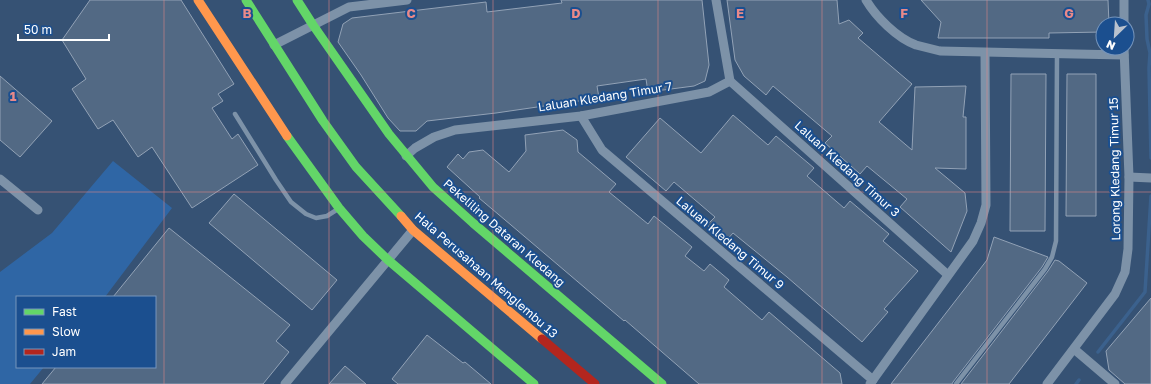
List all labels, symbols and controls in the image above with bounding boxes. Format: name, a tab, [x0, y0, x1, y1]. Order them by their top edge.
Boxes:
text: B	[242, 5, 252, 21]
text: C	[406, 5, 416, 21]
text: D	[571, 5, 581, 21]
text: E	[736, 5, 744, 21]
text: F	[900, 5, 908, 21]
text: G	[1064, 5, 1074, 21]
scale bar	[18, 16, 109, 42]
north arrow	[1095, 16, 1135, 56]
text: 50 m	[24, 22, 52, 37]
text: N	[1104, 38, 1117, 53]
street label: Laluan Kledang Timur 7	[537, 79, 673, 115]
text: 1	[10, 88, 17, 104]
street label: Lorong Kledang Timur 15	[1106, 97, 1123, 241]
street label: Laluan Kledang Timur 3	[792, 118, 903, 220]
street label: Pekeliling Dataran Kledang	[440, 176, 568, 290]
street label: Laluan Kledang Timur 9	[673, 193, 787, 292]
street label: Hala Perusahaan Menglembu 13	[412, 208, 561, 341]
legend	[16, 296, 156, 368]
text: Fast	[52, 304, 77, 319]
text: Slow	[52, 324, 80, 339]
text: Jam	[52, 344, 76, 359]

